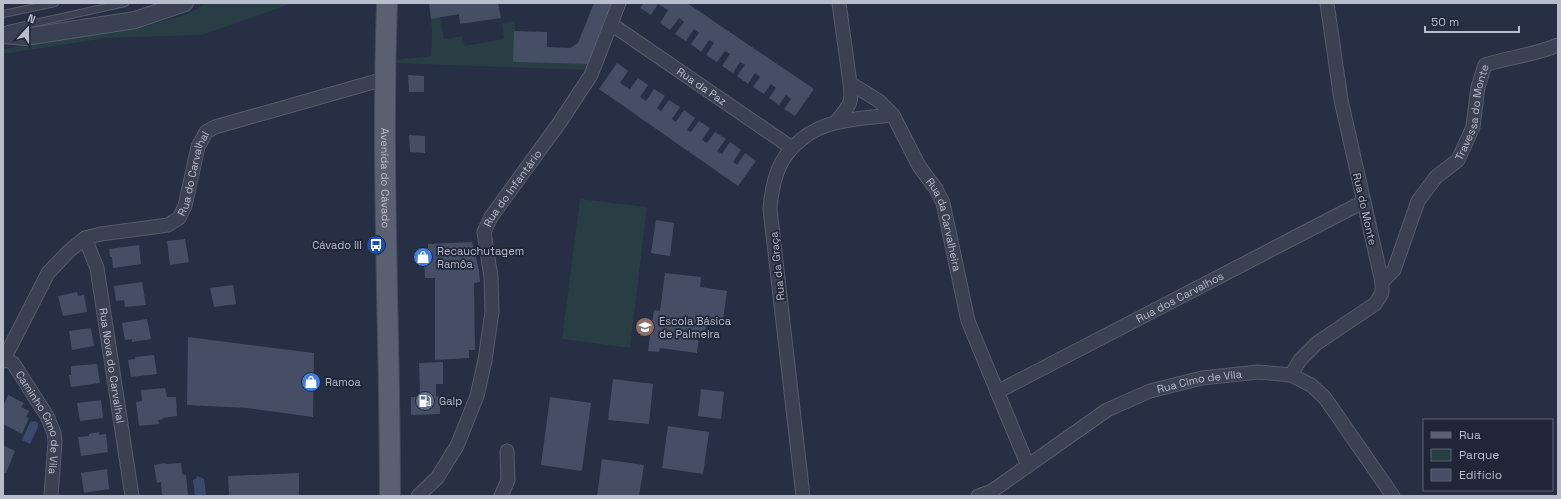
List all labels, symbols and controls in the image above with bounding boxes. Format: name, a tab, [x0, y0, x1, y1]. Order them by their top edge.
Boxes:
north arrow	[8, 8, 48, 48]
scale bar	[1425, 8, 1519, 34]
text: N	[26, 11, 38, 27]
text: 50 m	[1431, 14, 1459, 30]
street label: Travessa do Monte	[1452, 63, 1492, 163]
street label: Rua da Paz	[674, 64, 730, 108]
street label: Avenida do Cávado	[378, 128, 393, 228]
street label: Rua do Carvalhal	[174, 129, 212, 218]
street label: Rua do Infantário	[480, 147, 545, 229]
street label: Rua do Monte	[1350, 171, 1380, 247]
street label: Rua da Carvalheira	[923, 175, 964, 273]
street label: Rua da Graça	[766, 230, 788, 301]
bus stop icon: Cávado III	[365, 234, 387, 256]
place label: Cávado III	[312, 238, 362, 252]
place label: Recauchutagem Ramôa	[437, 244, 524, 271]
shop icon: Recauchutagem Ramôa	[412, 246, 434, 268]
street label: Rua dos Carvalhos	[1134, 268, 1226, 326]
street label: Rua Nova do Carvalhal	[96, 307, 128, 424]
place label: Escola Básica de Palmeira	[659, 314, 732, 341]
school or university icon: Escola Básica de Palmeira	[634, 316, 656, 338]
street label: Rua Cimo de Vila	[1155, 367, 1243, 396]
street label: Caminho Cimo de Vila	[13, 368, 62, 476]
shop icon: Ramoa	[300, 371, 322, 393]
place label: Ramoa	[325, 375, 362, 389]
fuel station icon: Galp	[414, 390, 436, 412]
place label: Galp	[439, 394, 462, 408]
legend	[1423, 419, 1553, 491]
text: Rua	[1459, 427, 1481, 443]
text: Parque	[1459, 447, 1499, 463]
text: Edifício	[1459, 467, 1502, 483]

